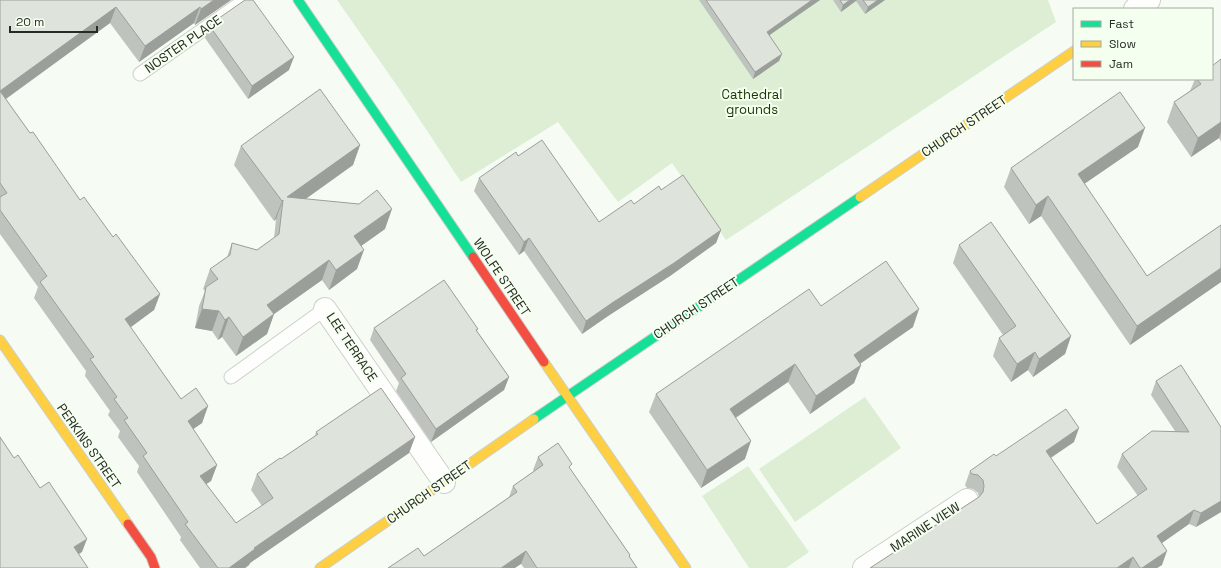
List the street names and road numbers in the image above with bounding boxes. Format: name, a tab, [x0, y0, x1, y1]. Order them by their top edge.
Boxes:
street label: NOSTER PLACE	[141, 11, 225, 77]
street label: CHURCH STREET	[918, 91, 1010, 161]
street label: WOLFE STREET	[470, 235, 535, 320]
street label: CHURCH STREET	[650, 273, 742, 343]
street label: LEE TERRACE	[323, 309, 381, 385]
street label: PERKINS STREET	[53, 400, 125, 492]
street label: CHURCH STREET	[383, 456, 475, 528]
street label: MARINE VIEW	[887, 498, 963, 556]

